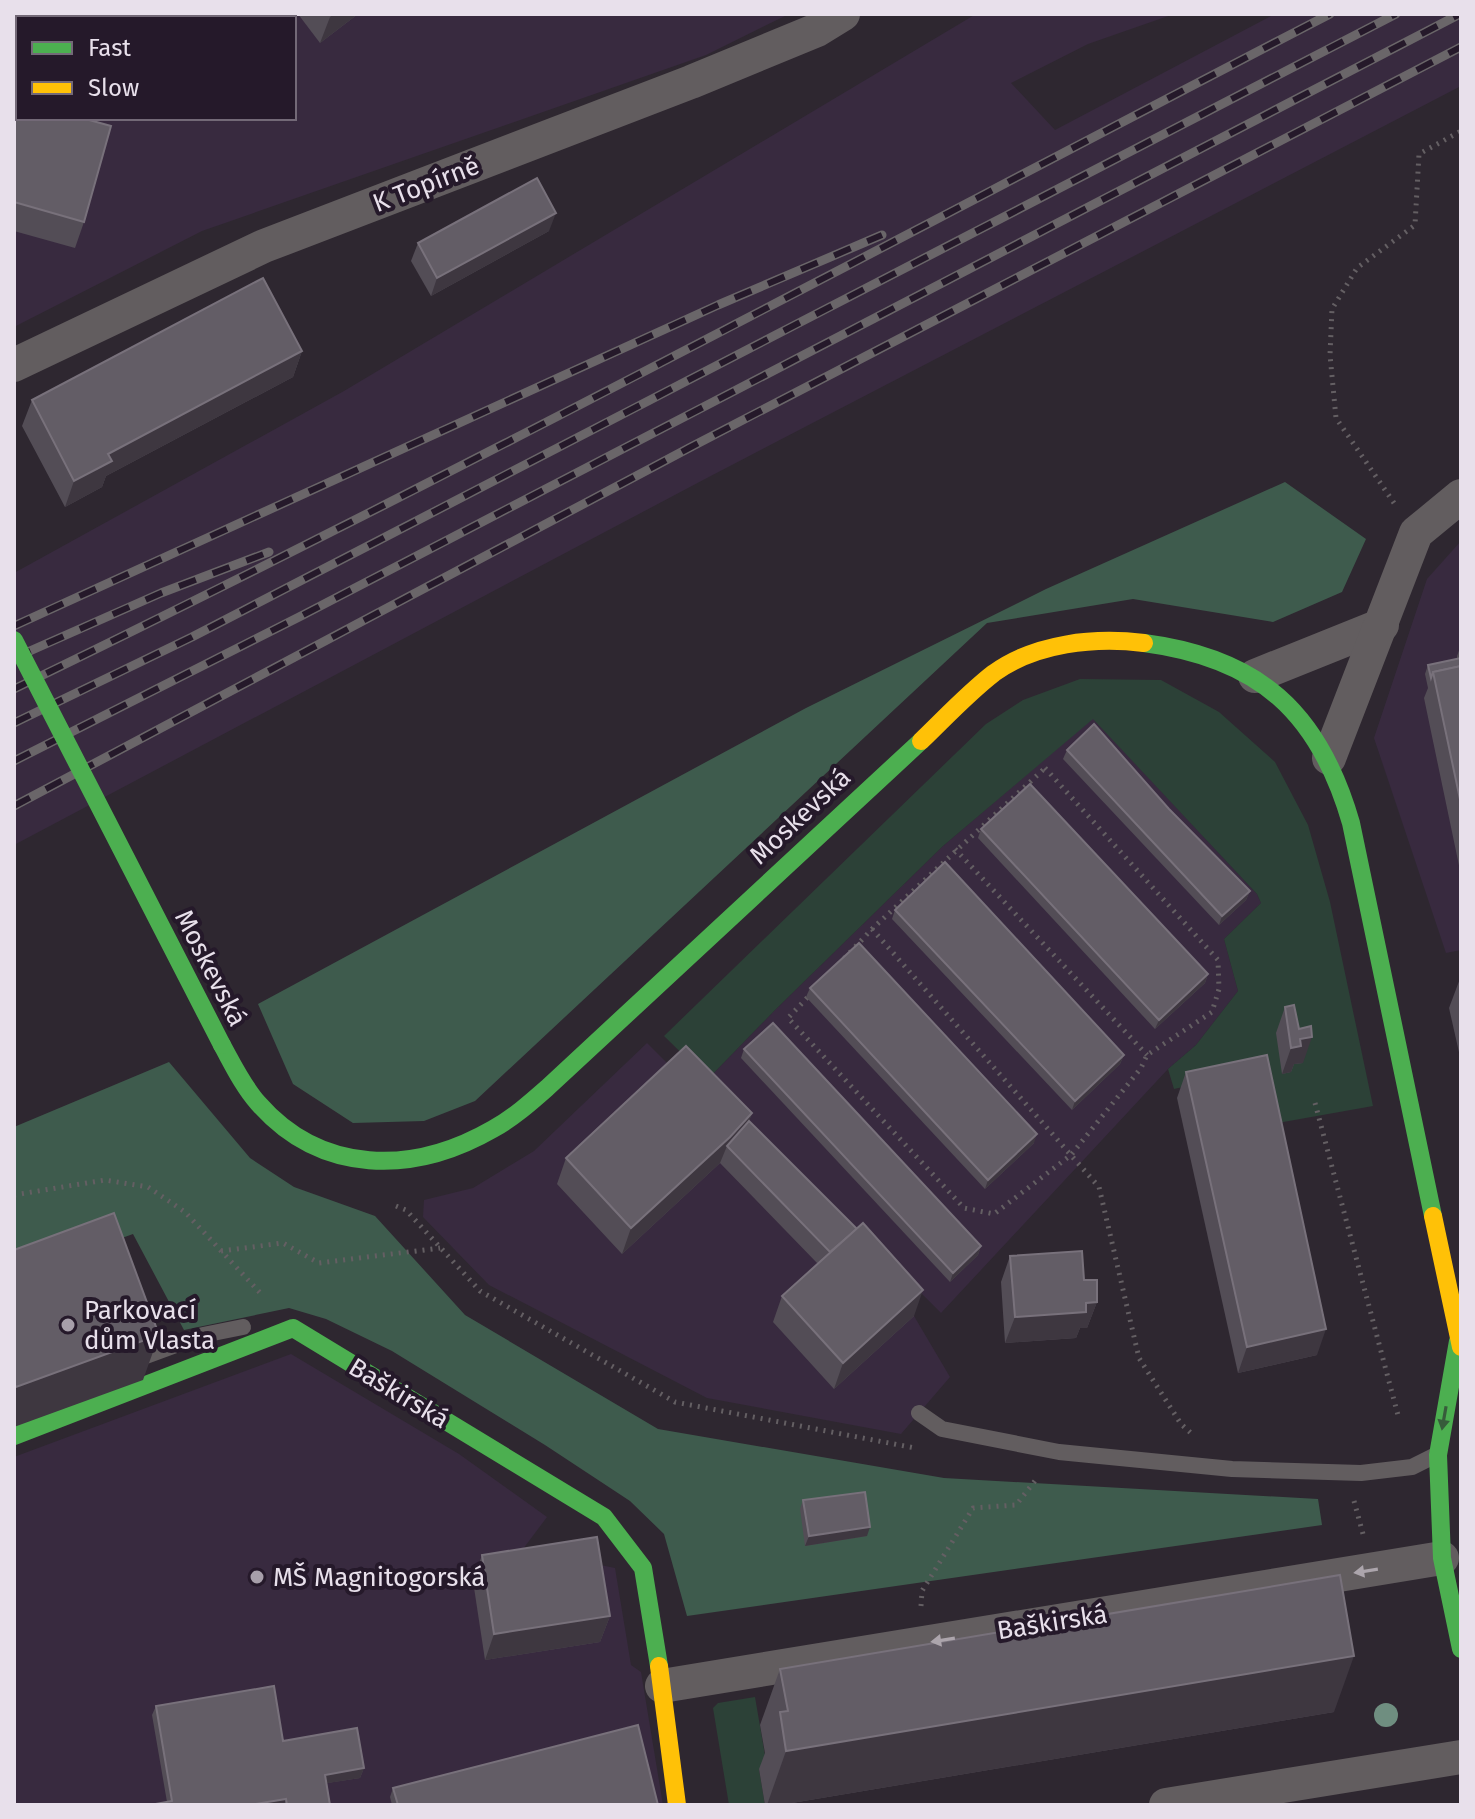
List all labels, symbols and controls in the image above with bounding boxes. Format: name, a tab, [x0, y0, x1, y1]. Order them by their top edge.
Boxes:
legend	[16, 16, 296, 120]
text: Fast	[88, 34, 131, 62]
text: Slow	[88, 74, 139, 102]
street label: K Topírně	[369, 150, 484, 219]
street label: Moskevská	[744, 762, 857, 871]
street label: Moskevská	[168, 905, 253, 1032]
place label: Parkovací dům Vlasta	[84, 1295, 215, 1356]
marker: Parkovací dům Vlasta	[59, 1316, 77, 1334]
street label: Baškirská	[343, 1351, 454, 1435]
one-way arrow	[1438, 1406, 1450, 1431]
place label: MŠ Magnitogorská	[273, 1561, 485, 1593]
one-way arrow	[1353, 1565, 1378, 1577]
marker: MŠ Magnitogorská	[248, 1568, 266, 1586]
street label: Baškirská	[995, 1598, 1109, 1647]
one-way arrow	[930, 1634, 955, 1646]

